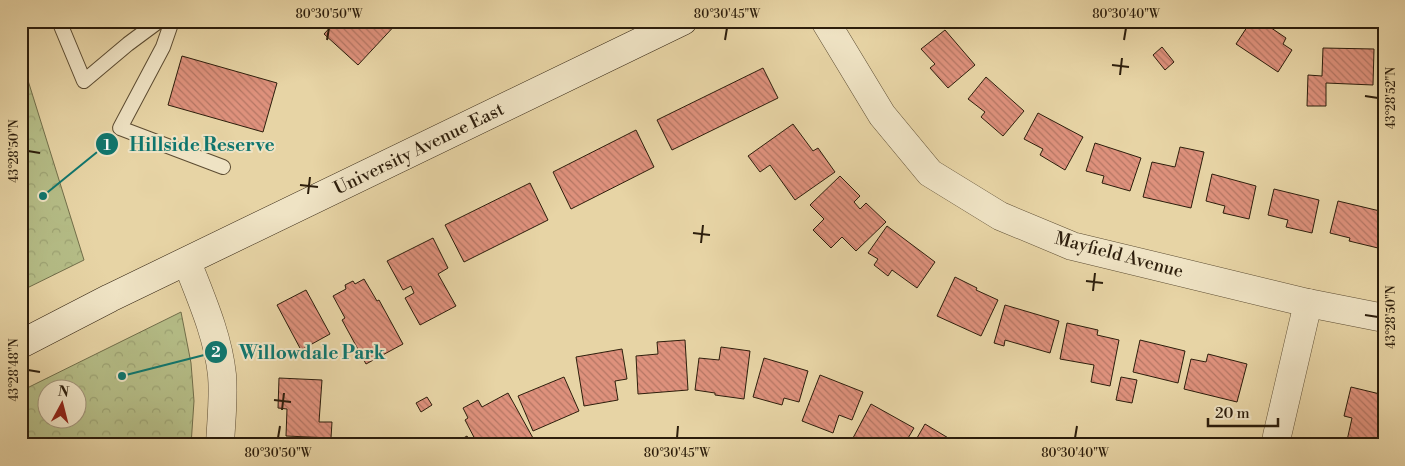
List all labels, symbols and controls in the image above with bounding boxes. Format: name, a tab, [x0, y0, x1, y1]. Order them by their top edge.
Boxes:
text: 80°30'50"W	[295, 7, 364, 22]
text: 80°30'45"W	[694, 7, 761, 22]
text: 80°30'40"W	[1092, 7, 1161, 22]
text: 43°28'52"N	[1384, 67, 1399, 129]
street label: University Avenue East	[330, 98, 508, 200]
text: 43°28'50"N	[7, 119, 22, 183]
callout: Hillside Reserve	[95, 127, 285, 161]
text: Hillside Reserve	[129, 133, 275, 157]
text: 1	[103, 136, 111, 155]
street label: Mayfield Avenue	[1052, 227, 1186, 283]
text: 43°28'50"N	[1384, 285, 1399, 349]
callout: Willowdale Park	[204, 335, 395, 369]
text: 43°28'48"N	[7, 338, 22, 402]
text: Willowdale Park	[238, 341, 386, 365]
text: 2	[211, 343, 221, 362]
north arrow	[38, 378, 88, 428]
text: N	[57, 382, 70, 402]
scale bar	[1208, 396, 1278, 428]
text: 20 m	[1215, 404, 1250, 423]
text: 80°30'50"W	[244, 446, 313, 461]
text: 80°30'45"W	[644, 446, 711, 461]
text: 80°30'40"W	[1041, 446, 1110, 461]

